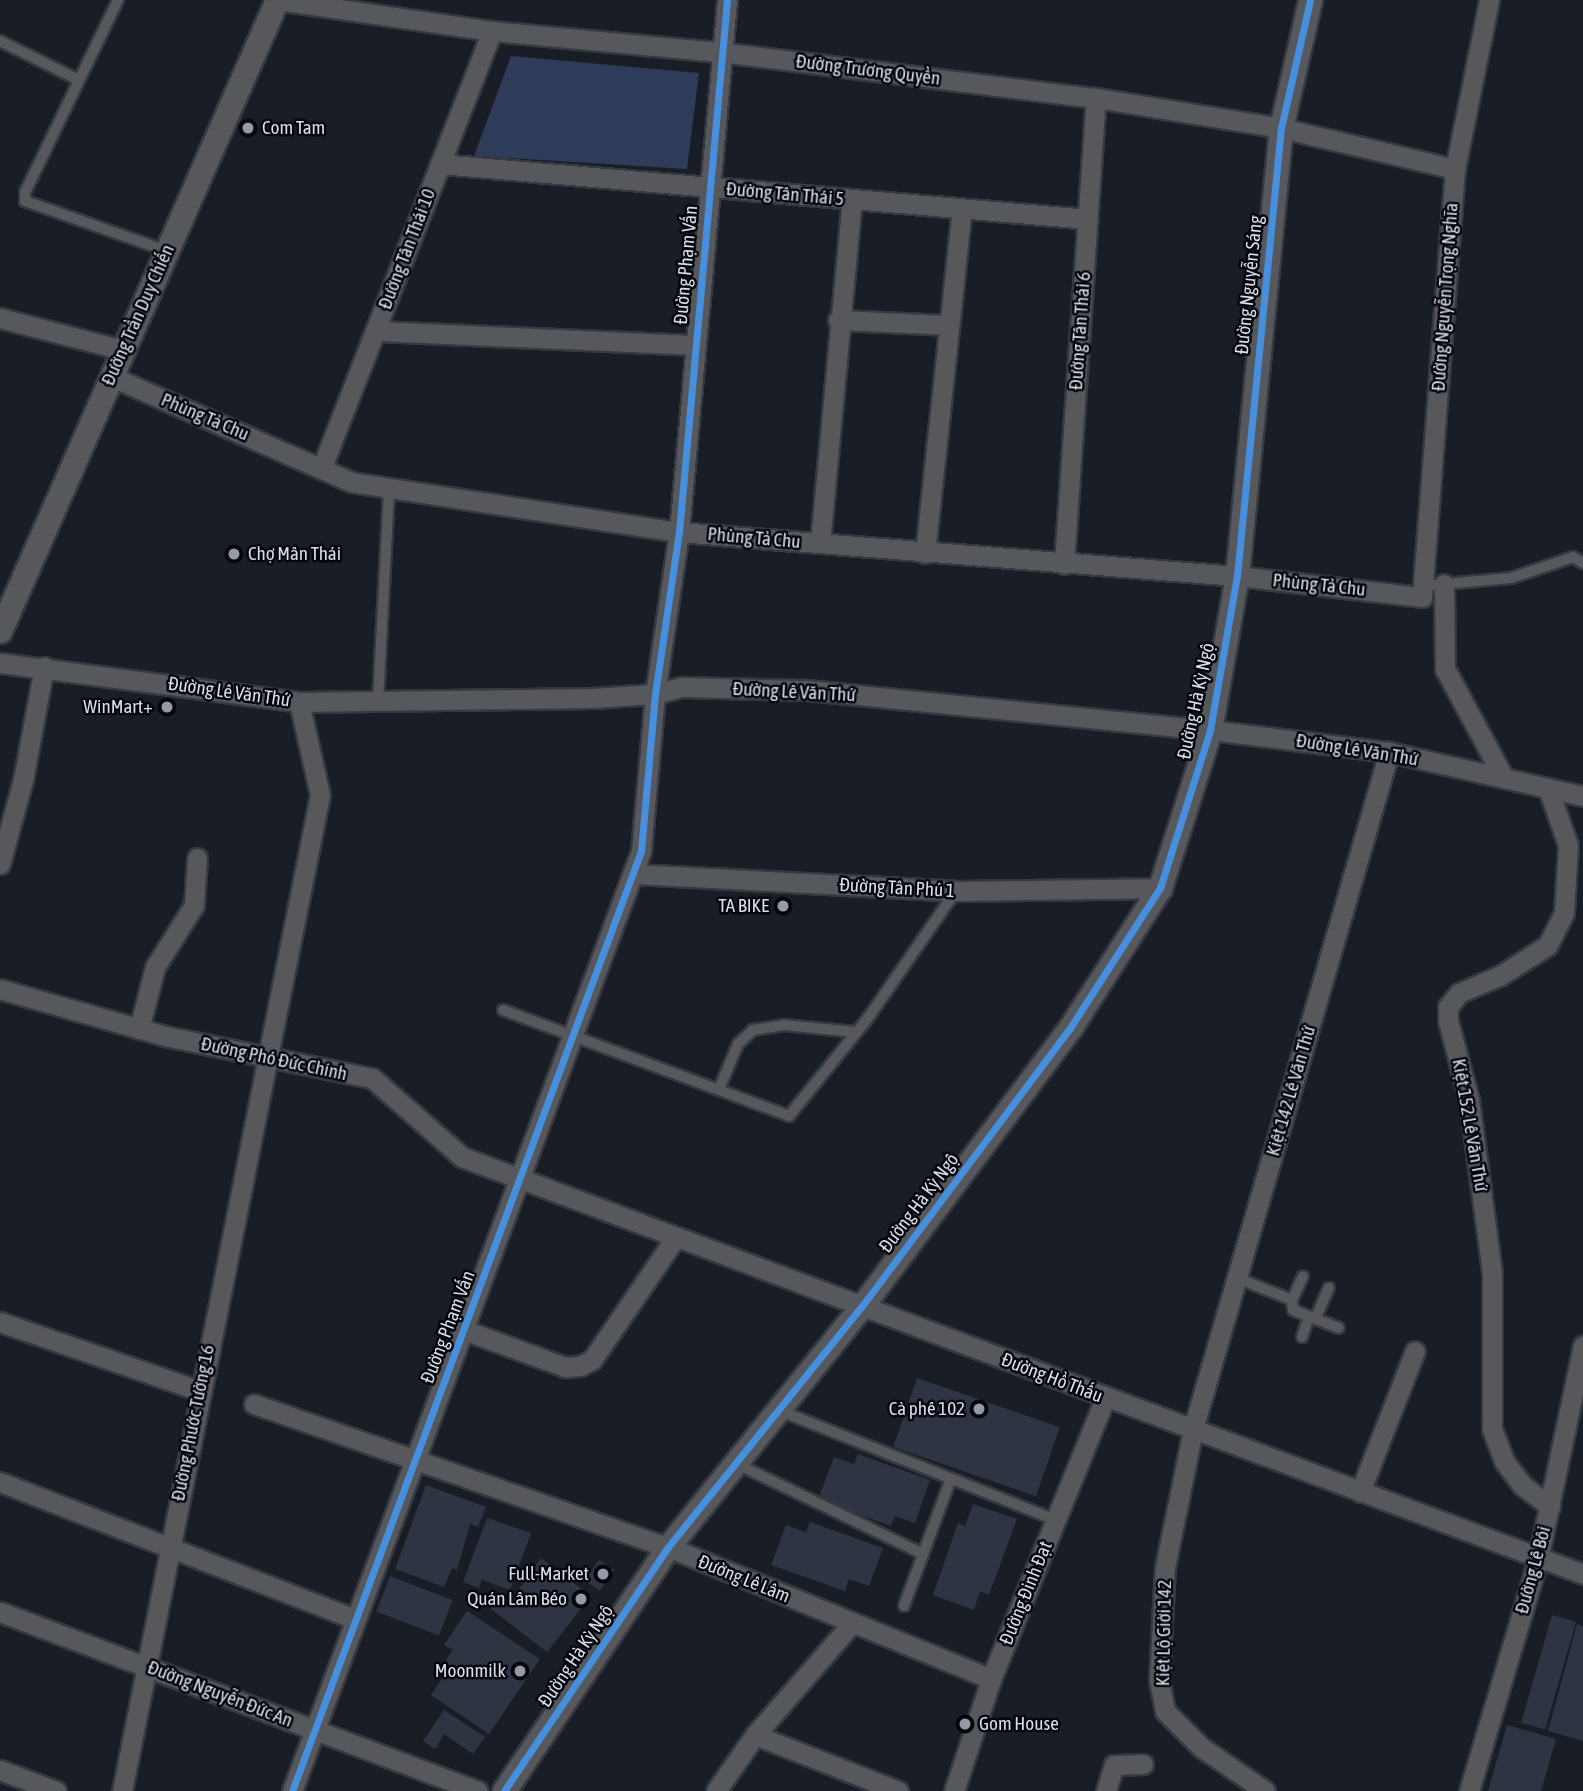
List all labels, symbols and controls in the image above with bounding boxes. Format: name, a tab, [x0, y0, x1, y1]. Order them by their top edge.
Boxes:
street label: Đường Trương Quyền	[794, 50, 942, 90]
place label: Com Tam	[262, 117, 325, 139]
marker: Com Tam	[240, 120, 256, 136]
street label: Đường Tân Thái 5	[725, 177, 845, 211]
street label: Đường Tân Thái 10	[374, 186, 440, 312]
street label: Đường Nguyễn Trọng Nghĩa	[1427, 202, 1463, 392]
street label: Đường Phạm Vấn	[669, 205, 703, 325]
street label: Đường Nguyễn Sáng	[1230, 214, 1268, 356]
street label: Đường Trần Duy Chiến	[97, 241, 179, 389]
street label: Đường Tân Thái 6	[1065, 271, 1095, 391]
street label: Phùng Tả Chu	[158, 388, 252, 446]
street label: Phùng Tả Chu	[707, 523, 801, 553]
place label: Chợ Mân Thái	[248, 543, 341, 565]
marker: Chợ Mân Thái	[226, 546, 242, 562]
street label: Phùng Tả Chu	[1272, 569, 1366, 601]
street label: Đường Hà Kỳ Ngộ	[1173, 641, 1219, 761]
street label: Đường Lê Văn Thứ	[166, 672, 292, 712]
street label: Đường Lê Văn Thứ	[732, 677, 856, 707]
place label: WinMart+	[83, 696, 153, 718]
marker: WinMart+	[159, 699, 175, 715]
street label: Đường Lê Văn Thứ	[1294, 729, 1420, 771]
street label: Đường Tân Phú 1	[839, 874, 955, 902]
place label: TA BIKE	[718, 895, 769, 917]
marker: TA BIKE	[775, 898, 791, 914]
street label: Kiệt 142 Lê Văn Thứ	[1262, 1023, 1320, 1159]
street label: Đường Phó Đức Chính	[199, 1032, 349, 1086]
street label: Kiệt 152 Lê Văn Thứ	[1447, 1057, 1493, 1193]
street label: Đường Hà Kỳ Ngộ	[874, 1149, 964, 1257]
street label: Đường Phạm Vấn	[416, 1267, 480, 1387]
street label: Đường Phước Tường 16	[167, 1343, 219, 1503]
street label: Đường Hồ Thấu	[998, 1348, 1106, 1408]
place label: Cà phê 102	[889, 1398, 965, 1420]
marker: Cà phê 102	[971, 1401, 987, 1417]
street label: Đường Lê Bôi	[1510, 1524, 1556, 1616]
street label: Đường Đinh Đạt	[995, 1538, 1057, 1648]
street label: Đường Lê Lâm	[695, 1550, 793, 1608]
place label: Full-Market	[508, 1563, 589, 1585]
marker: Full-Market	[595, 1566, 611, 1582]
street label: Kiệt Lộ Giời 142	[1152, 1580, 1176, 1686]
place label: Quán Lâm Béo	[467, 1588, 567, 1610]
marker: Quán Lâm Béo	[573, 1591, 589, 1607]
street label: Đường Hà Kỳ Ngộ	[533, 1601, 619, 1711]
street label: Đường Nguyễn Đức An	[144, 1656, 296, 1732]
place label: Moonmilk	[435, 1660, 506, 1682]
marker: Moonmilk	[512, 1663, 528, 1679]
place label: Gom House	[979, 1713, 1059, 1735]
marker: Gom House	[957, 1716, 973, 1732]

